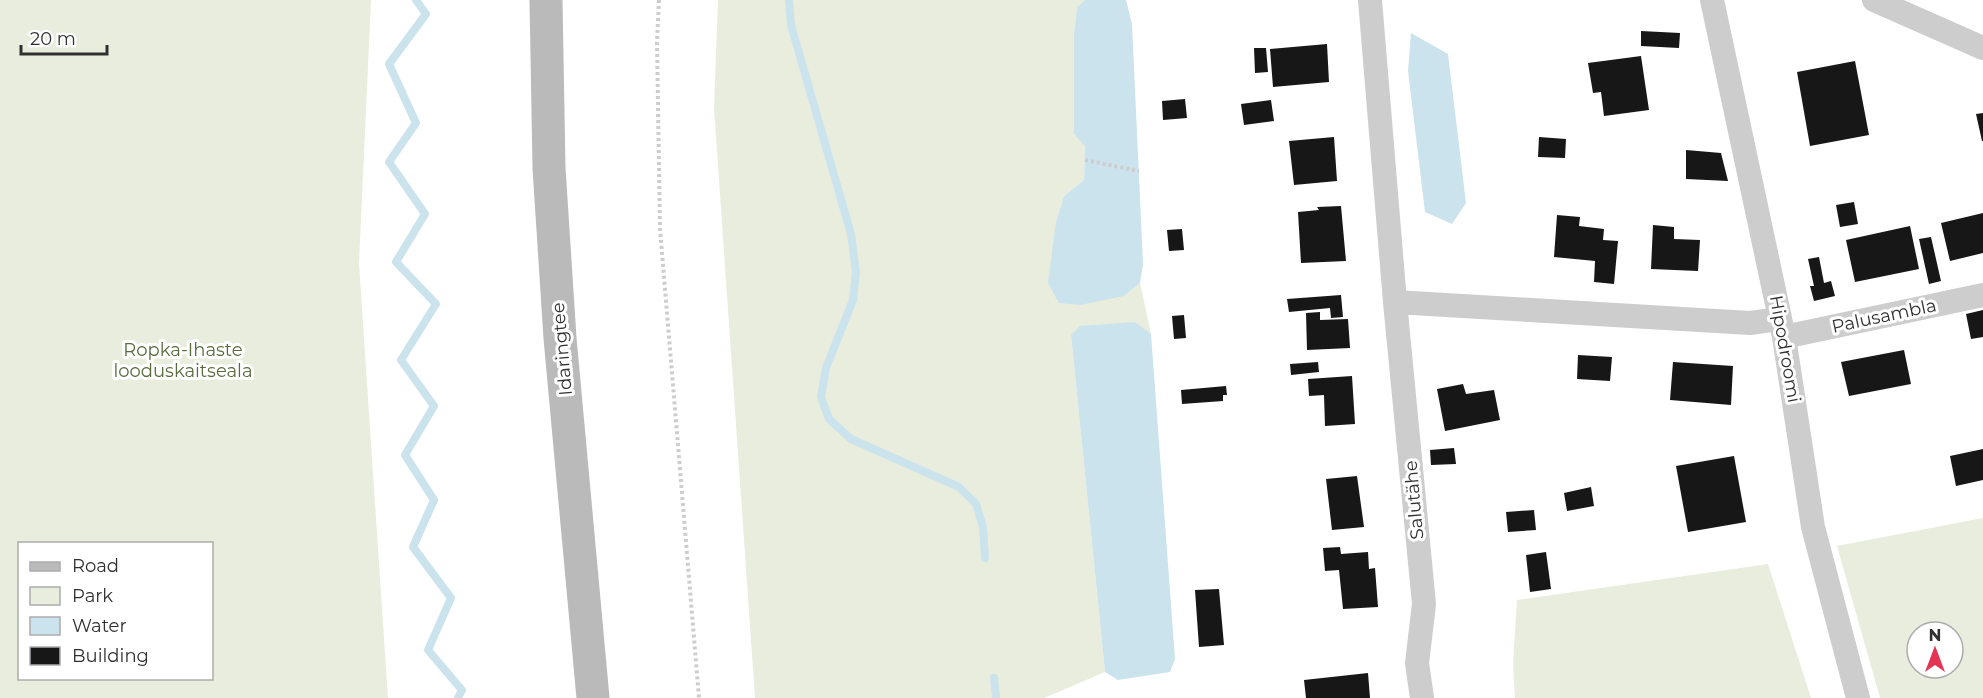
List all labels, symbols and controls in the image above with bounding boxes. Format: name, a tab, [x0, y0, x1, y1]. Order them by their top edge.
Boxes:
scale bar	[21, 18, 106, 56]
text: 20 m	[30, 28, 76, 50]
street label: Hipodroomi	[1765, 294, 1805, 404]
street label: Palusambla	[1830, 294, 1938, 338]
street label: Idaringtee	[547, 301, 577, 396]
park label: Ropka-Ihaste looduskaitseala	[113, 339, 253, 382]
street label: Salutähe	[1400, 459, 1428, 540]
legend	[18, 542, 213, 680]
text: Road	[72, 555, 119, 577]
text: Park	[72, 585, 113, 607]
text: Water	[72, 615, 127, 637]
north arrow	[1905, 620, 1965, 680]
text: N	[1929, 626, 1941, 645]
text: Building	[72, 645, 149, 667]

